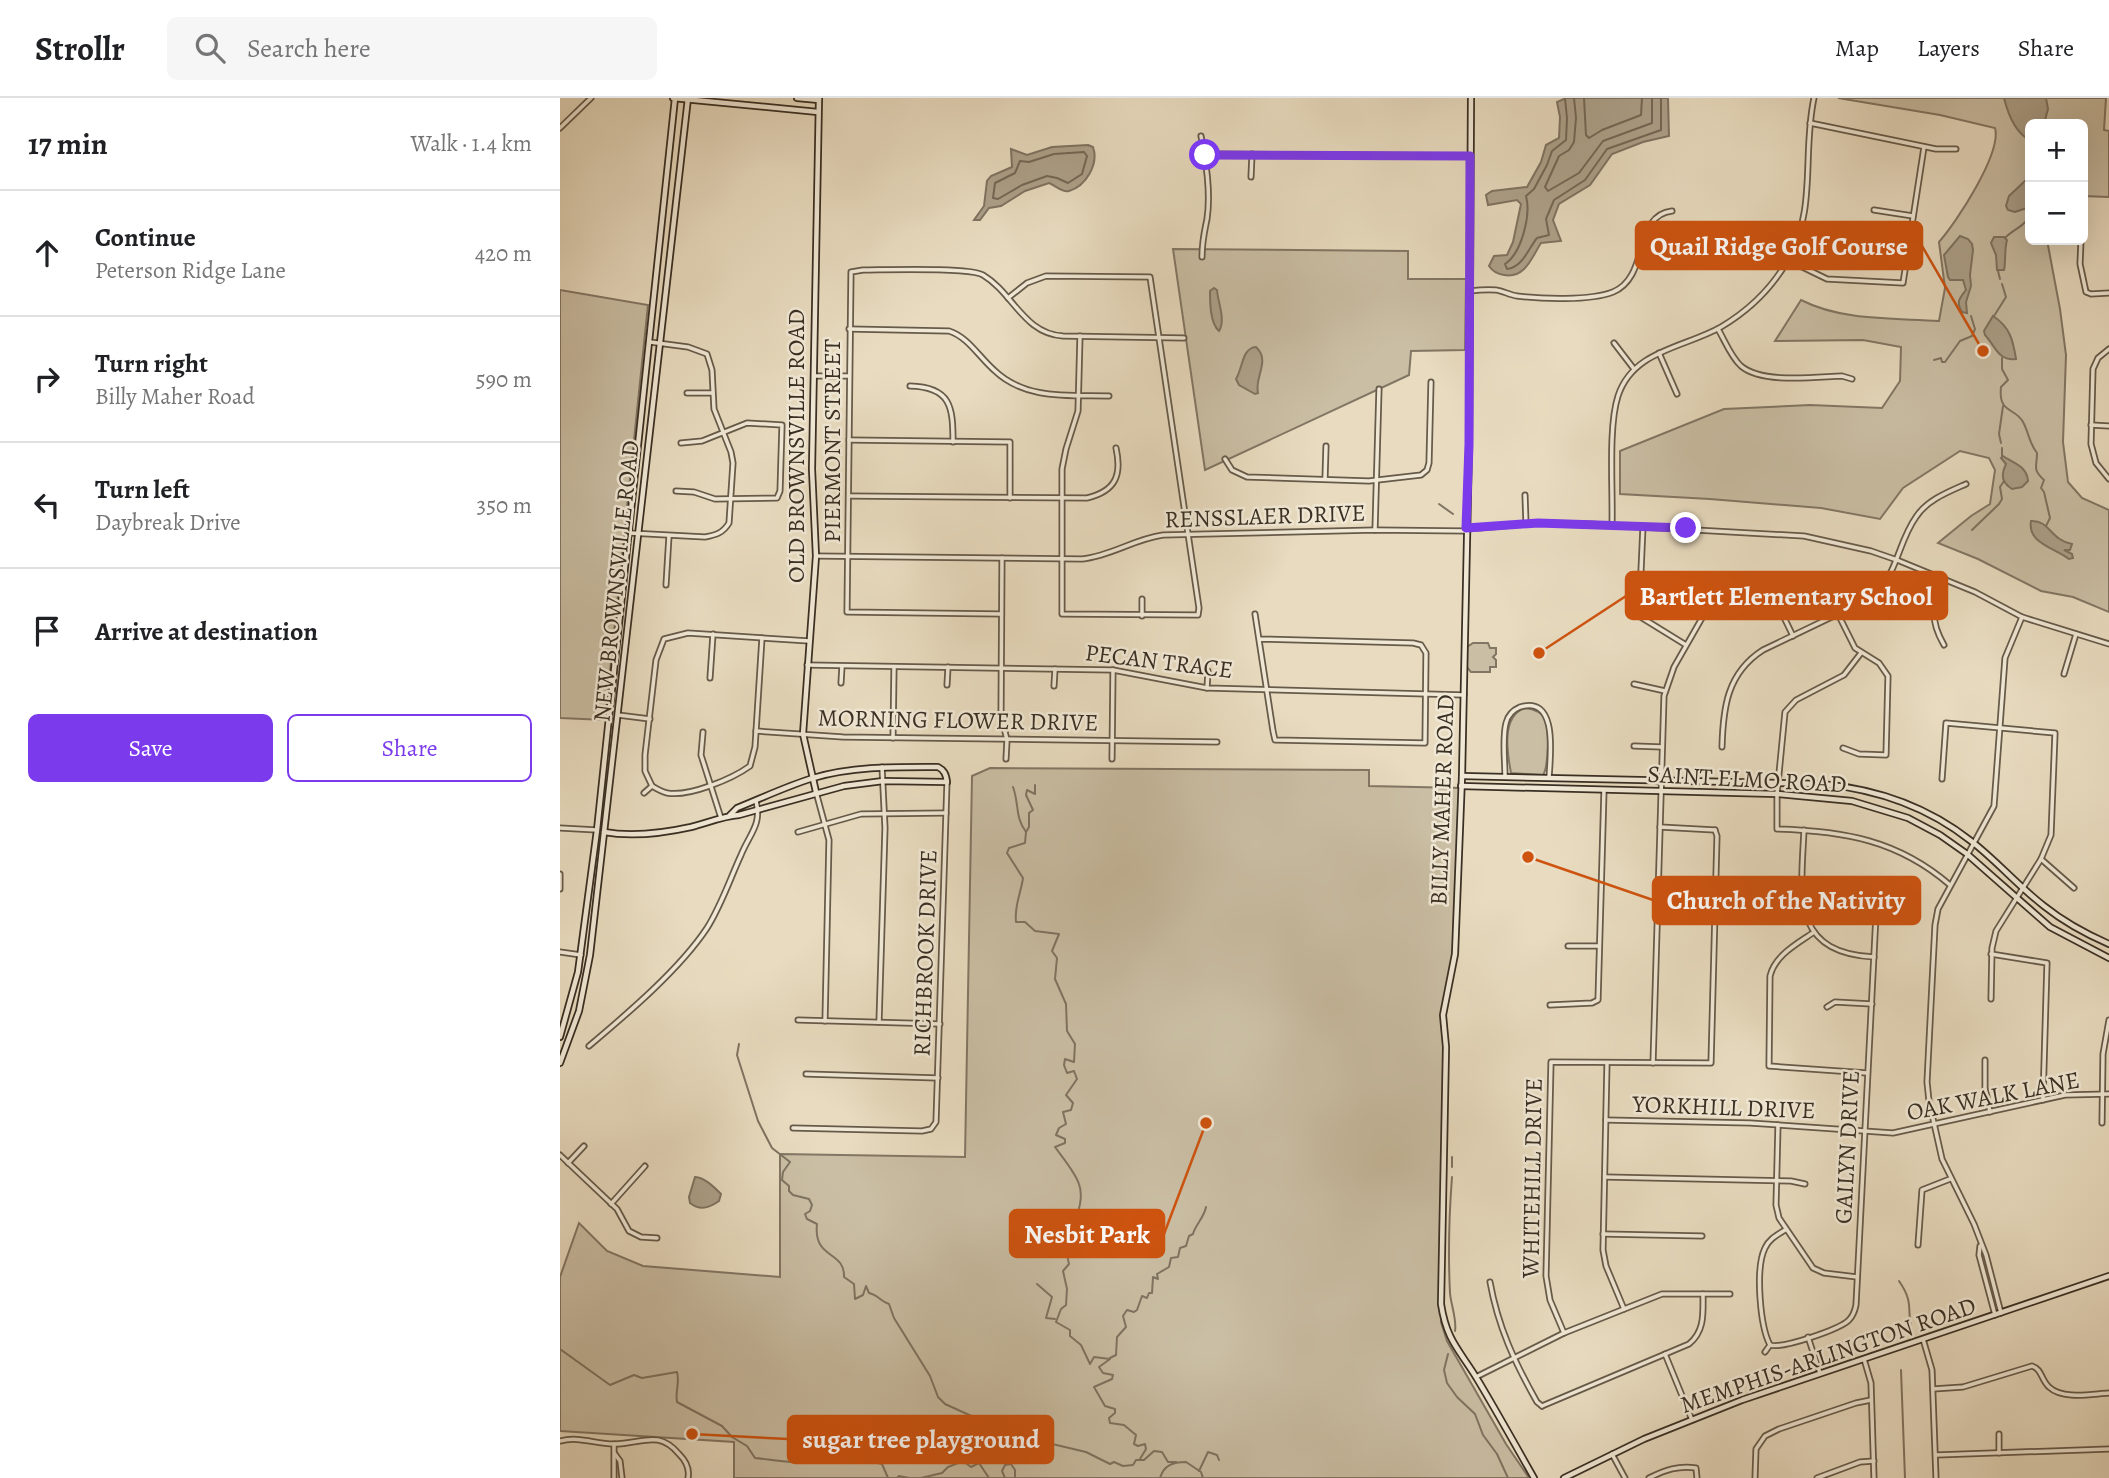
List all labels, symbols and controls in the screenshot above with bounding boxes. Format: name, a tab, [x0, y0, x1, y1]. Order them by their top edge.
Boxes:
search box	[167, 17, 657, 80]
text: Strollr	[35, 26, 125, 71]
icon: search	[191, 29, 229, 67]
text: Search here	[247, 31, 371, 66]
text: Map	[1835, 32, 1879, 64]
text: Layers	[1917, 32, 1980, 64]
text: Share	[2018, 32, 2074, 64]
map controls	[2025, 119, 2088, 245]
button: +	[2025, 119, 2088, 182]
text: 17 min	[28, 124, 108, 164]
text: Walk · 1.4 km	[411, 128, 532, 159]
route start	[1189, 139, 1220, 170]
button: −	[2025, 182, 2088, 245]
text: Continue	[95, 220, 196, 255]
callout: Quail Ridge Golf Course	[1636, 222, 1922, 269]
text: Quail Ridge Golf Course	[1650, 229, 1908, 264]
icon: ahead	[28, 234, 66, 272]
text: 420 m	[475, 238, 532, 269]
text: Peterson Ridge Lane	[95, 255, 286, 286]
street label: OLD BROWNSVILLE ROAD	[780, 309, 812, 583]
street label: PIERMONT STREET	[816, 339, 848, 543]
text: Turn right	[95, 346, 208, 381]
icon: right	[28, 360, 66, 398]
text: 590 m	[476, 364, 532, 395]
text: Billy Maher Road	[95, 381, 255, 412]
street label: NEW BROWNSVILLE ROAD	[585, 439, 647, 723]
text: Turn left	[95, 472, 190, 507]
icon: left	[28, 486, 66, 524]
text: 350 m	[477, 490, 532, 521]
street label: RENSSLAER DRIVE	[1164, 497, 1366, 535]
text: Daybreak Drive	[95, 507, 241, 538]
route end	[1670, 512, 1701, 543]
callout: Bartlett Elementary School	[1626, 572, 1947, 619]
text: Bartlett Elementary School	[1640, 579, 1933, 614]
icon: arrive	[28, 612, 66, 650]
text: Arrive at destination	[95, 614, 318, 649]
street label: PECAN TRACE	[1083, 636, 1235, 686]
street label: BILLY MAHER ROAD	[1422, 694, 1462, 906]
street label: MORNING FLOWER DRIVE	[817, 702, 1099, 738]
button: Save	[28, 714, 273, 782]
button: Share	[287, 714, 532, 782]
street label: SAINT ELMO ROAD	[1647, 758, 1847, 800]
street label: RICHBROOK DRIVE	[905, 849, 945, 1057]
callout: Church of the Nativity	[1653, 877, 1920, 924]
text: Church of the Nativity	[1667, 883, 1906, 918]
street label: OAK WALK LANE	[1904, 1064, 2082, 1128]
street label: GAILYN DRIVE	[1827, 1069, 1867, 1225]
street label: WHITEHILL DRIVE	[1514, 1078, 1550, 1279]
street label: YORKHILL DRIVE	[1631, 1088, 1816, 1126]
callout: Nesbit Park	[1010, 1210, 1164, 1257]
text: Nesbit Park	[1024, 1217, 1151, 1252]
street label: MEMPHIS-ARLINGTON ROAD	[1676, 1289, 1980, 1421]
callout: sugar tree playground	[788, 1416, 1053, 1463]
text: sugar tree playground	[802, 1422, 1041, 1457]

